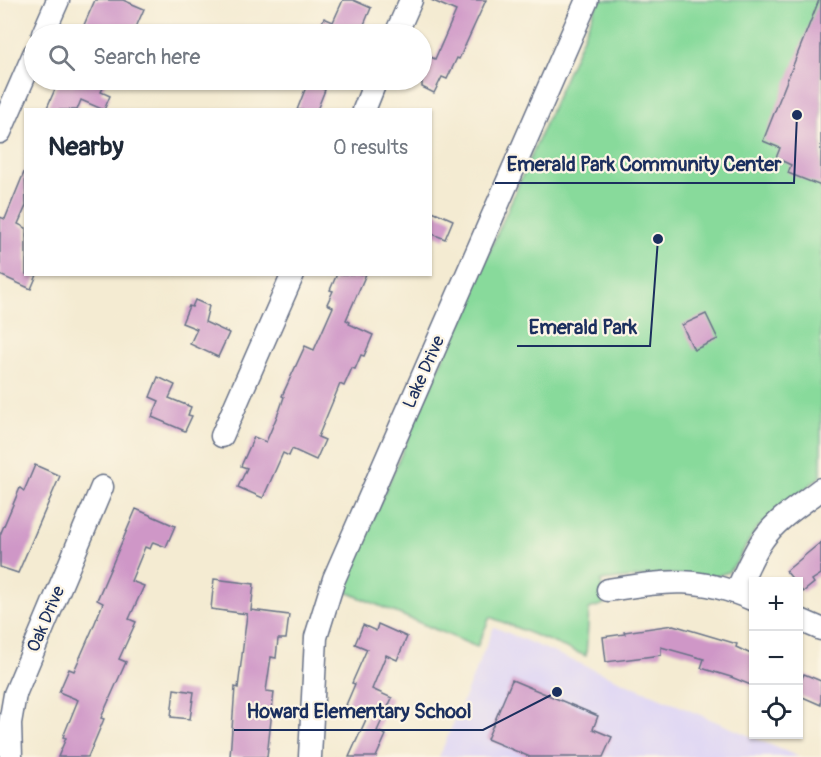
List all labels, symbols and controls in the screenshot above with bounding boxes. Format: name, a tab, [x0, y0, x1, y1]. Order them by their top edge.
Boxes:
search box	[24, 24, 432, 90]
icon: search	[45, 41, 78, 74]
text: Search here	[93, 43, 200, 71]
text: Nearby	[48, 131, 124, 163]
text: 0 results	[333, 135, 408, 160]
callout: Emerald Park Community Center	[495, 145, 794, 183]
text: Emerald Park Community Center	[507, 152, 782, 177]
callout: Emerald Park	[517, 308, 650, 346]
text: Emerald Park	[529, 315, 638, 340]
street label: Lake Drive	[398, 332, 450, 412]
map controls	[749, 577, 803, 739]
button: +	[749, 577, 803, 631]
street label: Oak Drive	[22, 582, 70, 656]
button: −	[749, 631, 803, 685]
button: locate	[749, 685, 803, 739]
callout: Howard Elementary School	[234, 692, 483, 730]
text: Howard Elementary School	[247, 699, 471, 724]

